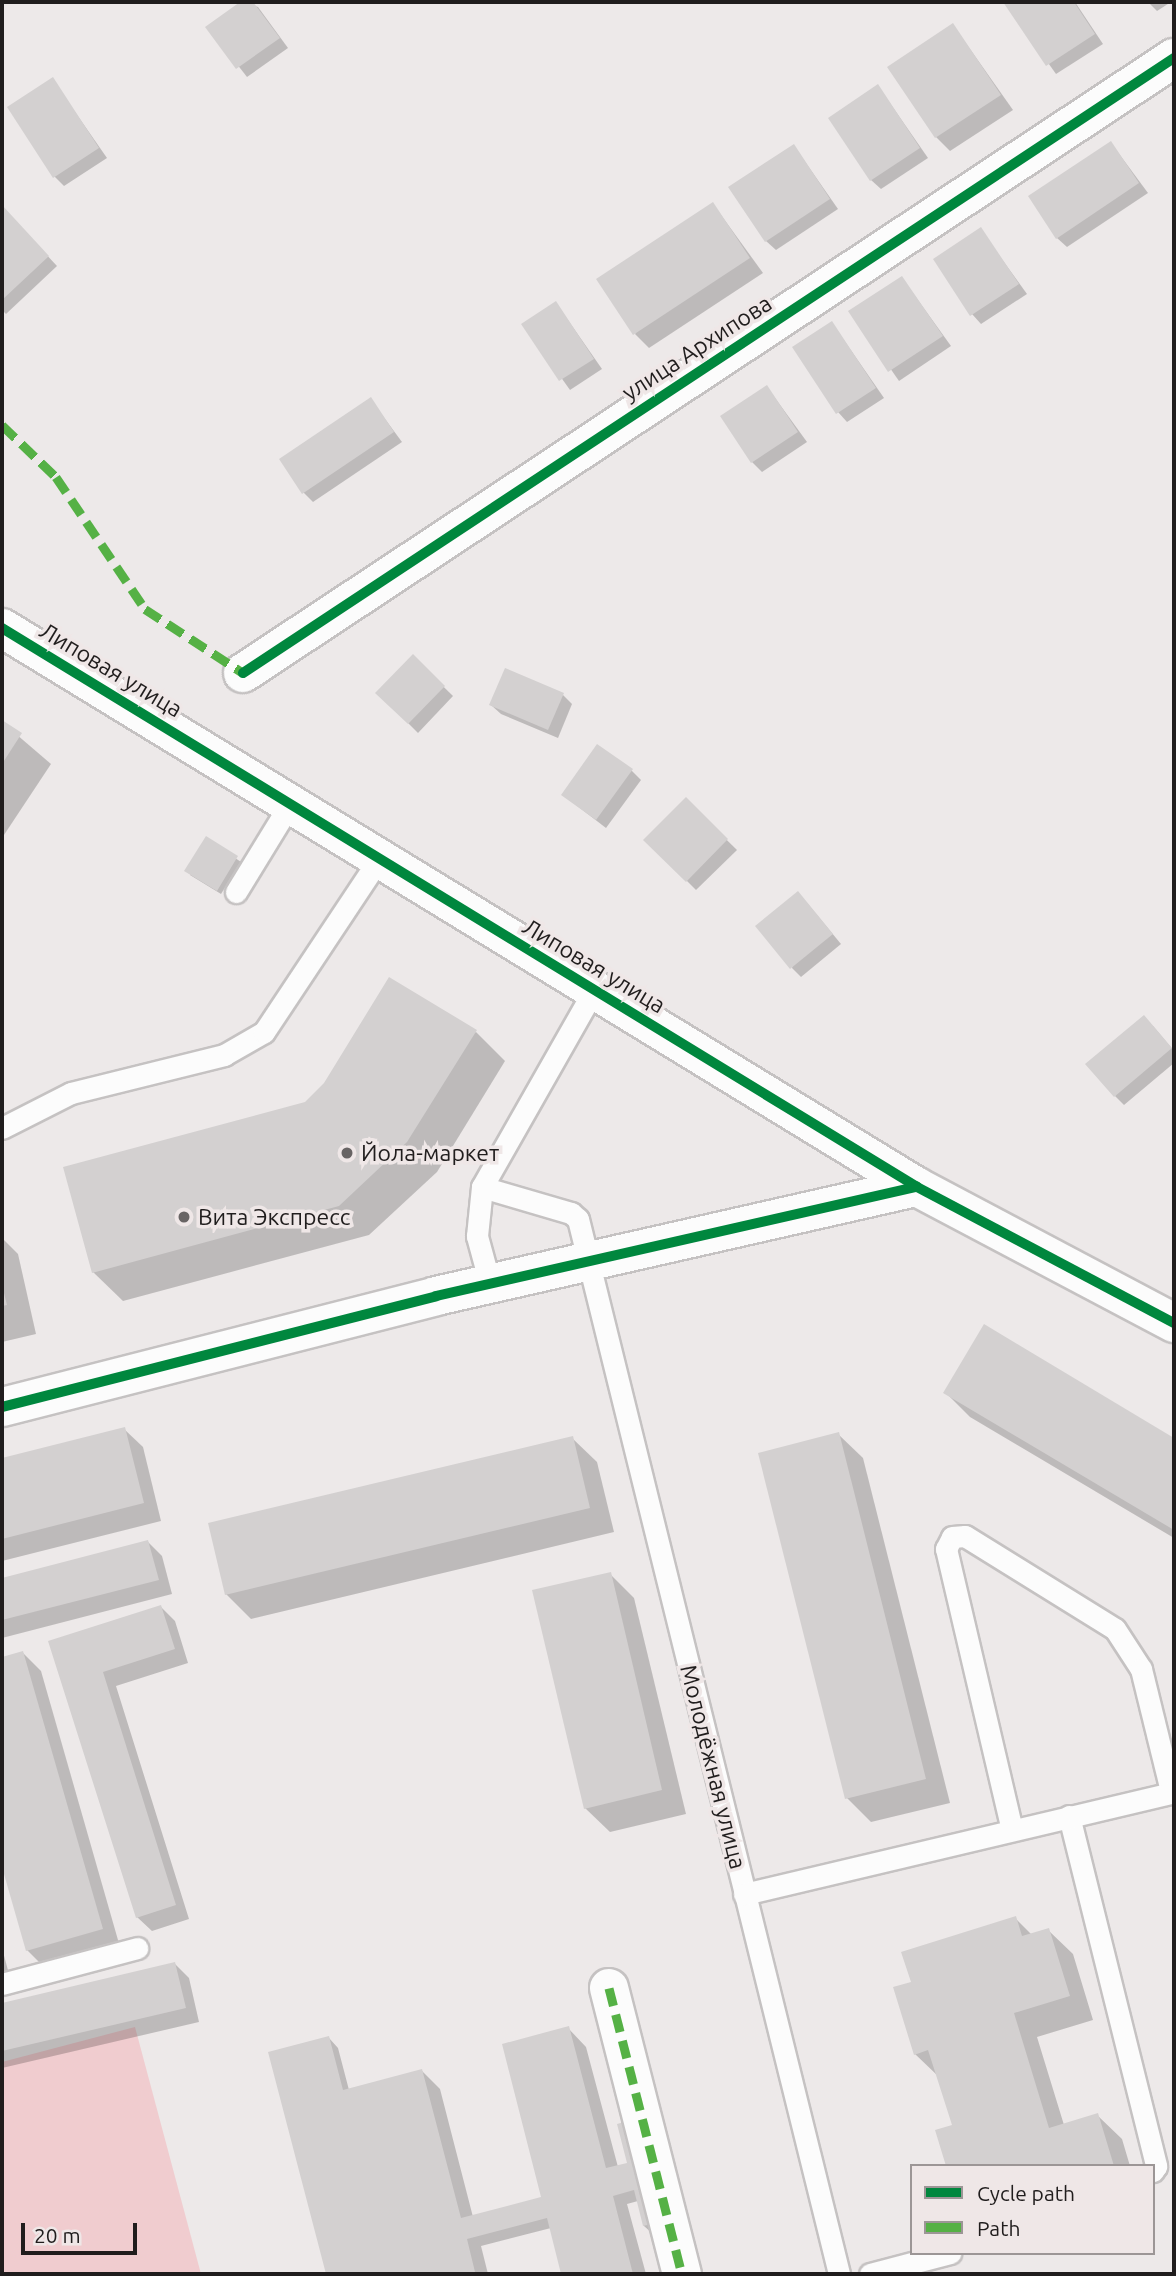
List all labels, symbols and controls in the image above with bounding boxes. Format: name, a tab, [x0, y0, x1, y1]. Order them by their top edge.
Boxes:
street label: улица Архипова	[617, 289, 777, 407]
street label: Липовая улица	[35, 617, 187, 723]
street label: Липовая улица	[518, 913, 670, 1019]
place label: Йола-маркет	[361, 1139, 499, 1167]
marker: Йола-маркет	[339, 1145, 355, 1161]
place label: Вита Экспресс	[198, 1203, 351, 1231]
marker: Вита Экспресс	[176, 1209, 192, 1225]
street label: Молодёжная улица	[674, 1662, 752, 1872]
legend	[910, 2164, 1155, 2255]
text: Cycle path	[977, 2181, 1075, 2205]
scale bar	[24, 2210, 140, 2254]
text: Path	[977, 2216, 1020, 2240]
text: 20 m	[34, 2223, 81, 2247]

